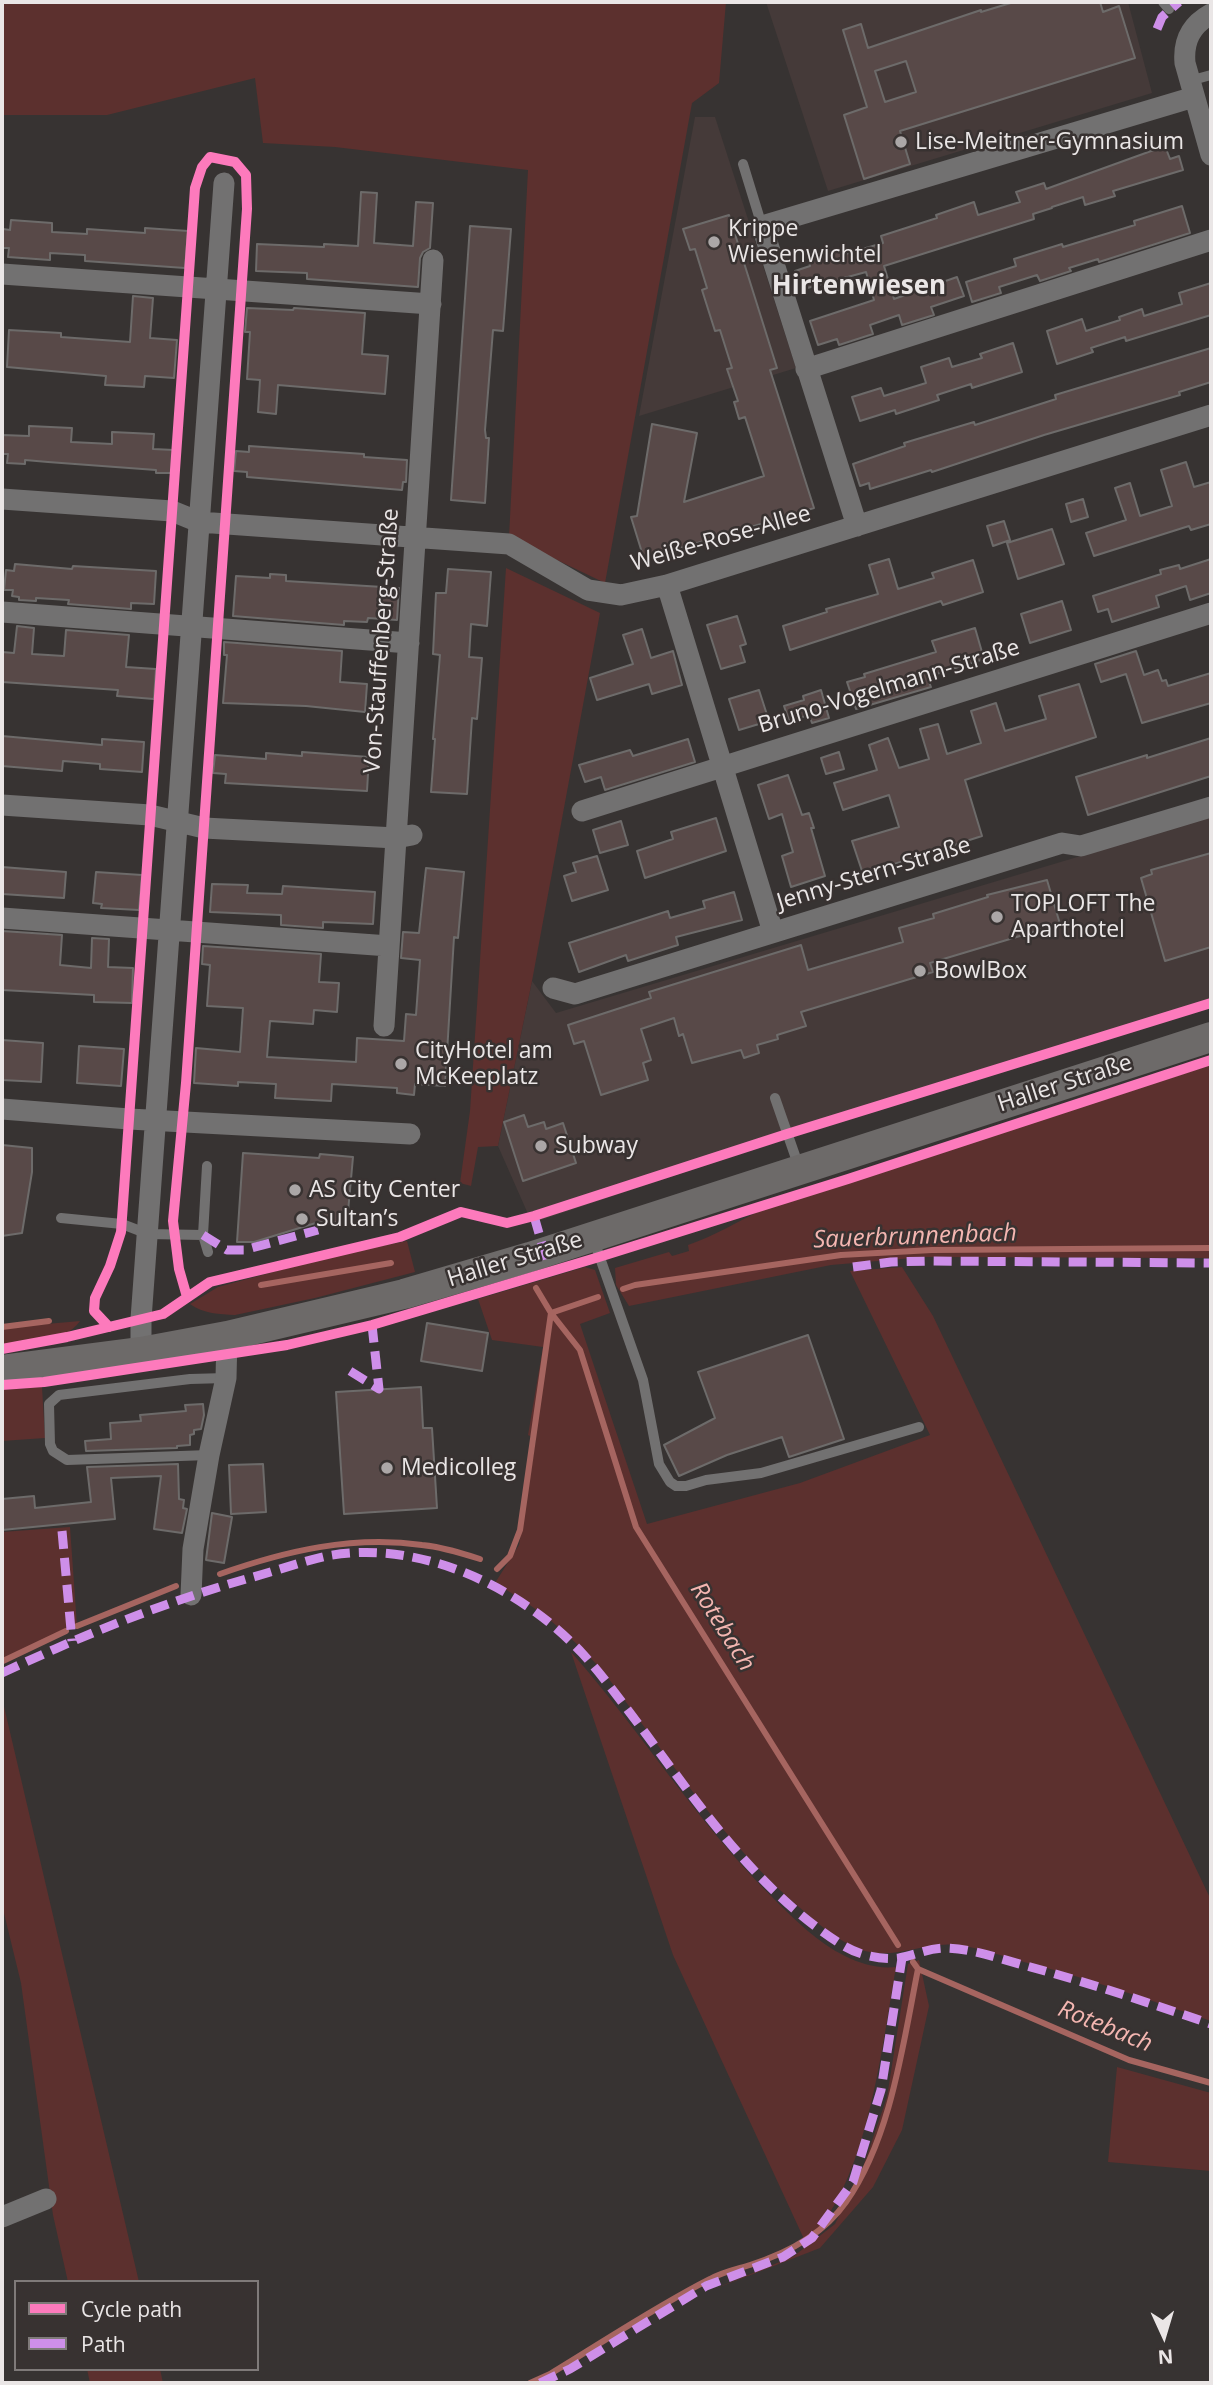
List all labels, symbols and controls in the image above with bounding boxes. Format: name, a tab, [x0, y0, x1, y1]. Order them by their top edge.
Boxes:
place label: Lise-Meitner-Gymnasium	[915, 128, 1184, 156]
marker: Lise-Meitner-Gymnasium	[893, 134, 909, 150]
place label: Krippe Wiesenwichtel	[728, 215, 882, 269]
marker: Krippe Wiesenwichtel	[706, 234, 722, 250]
district label: Hirtenwiesen	[772, 271, 946, 303]
street label: Weiße-Rose-Allee	[628, 500, 814, 578]
street label: Von-Stauffenberg-Straße	[359, 507, 405, 775]
street label: Bruno-Vogelmann-Straße	[755, 634, 1023, 740]
street label: Jenny-Stern-Straße	[774, 831, 974, 917]
place label: TOPLOFT The Aparthotel	[1011, 890, 1155, 944]
marker: TOPLOFT The Aparthotel	[989, 909, 1005, 925]
place label: BowlBox	[934, 957, 1027, 985]
marker: BowlBox	[912, 963, 928, 979]
place label: CityHotel am McKeeplatz	[415, 1037, 553, 1091]
street label: Haller Straße	[994, 1049, 1136, 1119]
marker: CityHotel am McKeeplatz	[393, 1056, 409, 1072]
place label: Subway	[555, 1132, 638, 1160]
marker: Subway	[533, 1138, 549, 1154]
place label: AS City Center	[309, 1176, 460, 1204]
marker: AS City Center	[287, 1182, 303, 1198]
place label: Sultan’s	[316, 1205, 398, 1233]
marker: Sultan’s	[294, 1211, 310, 1227]
water label: Sauerbrunnenbach	[813, 1219, 1017, 1255]
street label: Haller Straße	[444, 1226, 586, 1294]
place label: Medicolleg	[401, 1454, 516, 1482]
marker: Medicolleg	[379, 1460, 395, 1476]
water label: Rotebach	[683, 1577, 761, 1677]
water label: Rotebach	[1054, 1995, 1156, 2059]
legend	[14, 2280, 259, 2371]
text: Cycle path	[81, 2295, 182, 2323]
north arrow	[1129, 2301, 1199, 2371]
text: Path	[81, 2330, 126, 2358]
text: N	[1157, 2343, 1174, 2370]

